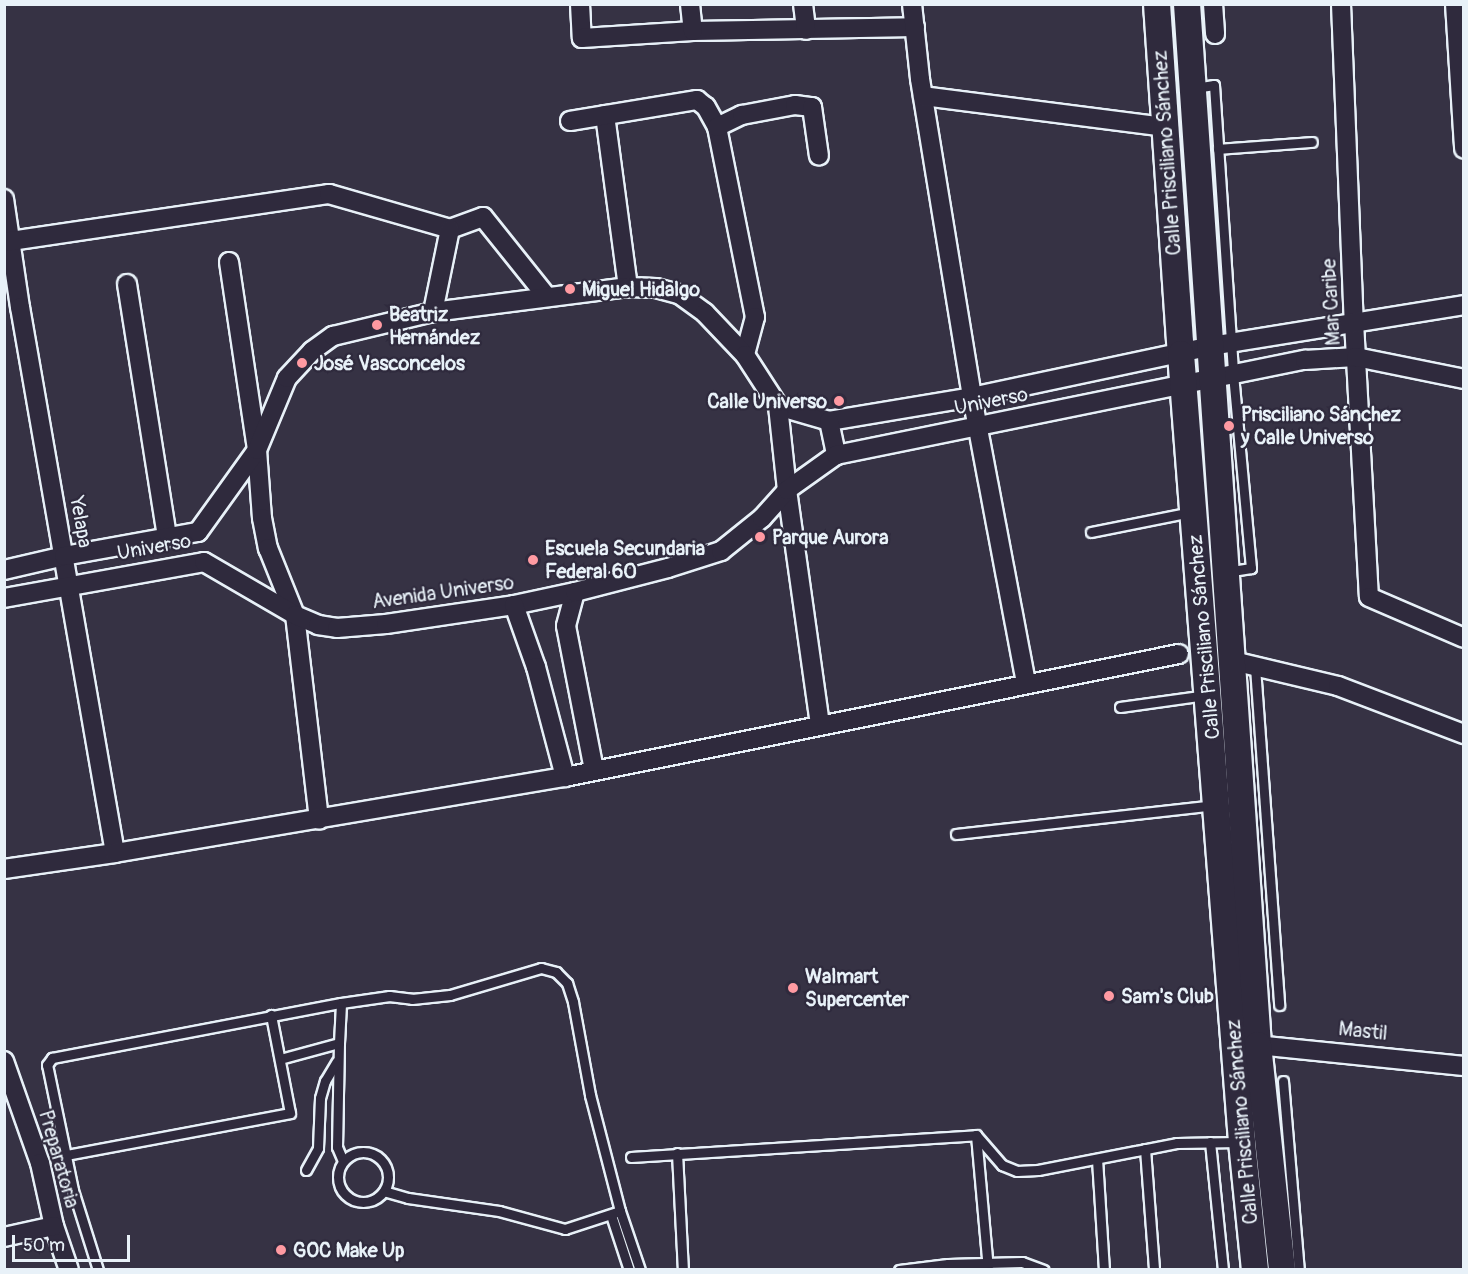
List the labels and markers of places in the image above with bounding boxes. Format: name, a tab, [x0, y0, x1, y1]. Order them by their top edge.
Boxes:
place label: Miguel Hidalgo	[582, 277, 700, 301]
marker: Miguel Hidalgo	[563, 282, 577, 296]
place label: Beatriz Hernández	[389, 302, 480, 349]
marker: Beatriz Hernández	[370, 318, 384, 332]
place label: José Vasconcelos	[314, 351, 465, 375]
marker: José Vasconcelos	[295, 356, 309, 370]
place label: Calle Universo	[707, 389, 827, 413]
marker: Calle Universo	[832, 394, 846, 408]
place label: Prisciliano Sánchez y Calle Universo	[1241, 402, 1401, 449]
marker: Prisciliano Sánchez y Calle Universo	[1222, 419, 1236, 433]
place label: Parque Aurora	[772, 525, 888, 549]
marker: Parque Aurora	[753, 530, 767, 544]
place label: Escuela Secundaria Federal 60	[545, 536, 705, 583]
marker: Escuela Secundaria Federal 60	[526, 553, 540, 567]
place label: Walmart Supercenter	[805, 964, 909, 1011]
marker: Walmart Supercenter	[786, 981, 800, 995]
place label: Sam's Club	[1121, 984, 1214, 1008]
marker: Sam's Club	[1102, 989, 1116, 1003]
place label: GOC Make Up	[293, 1238, 405, 1262]
marker: GOC Make Up	[274, 1243, 288, 1257]

